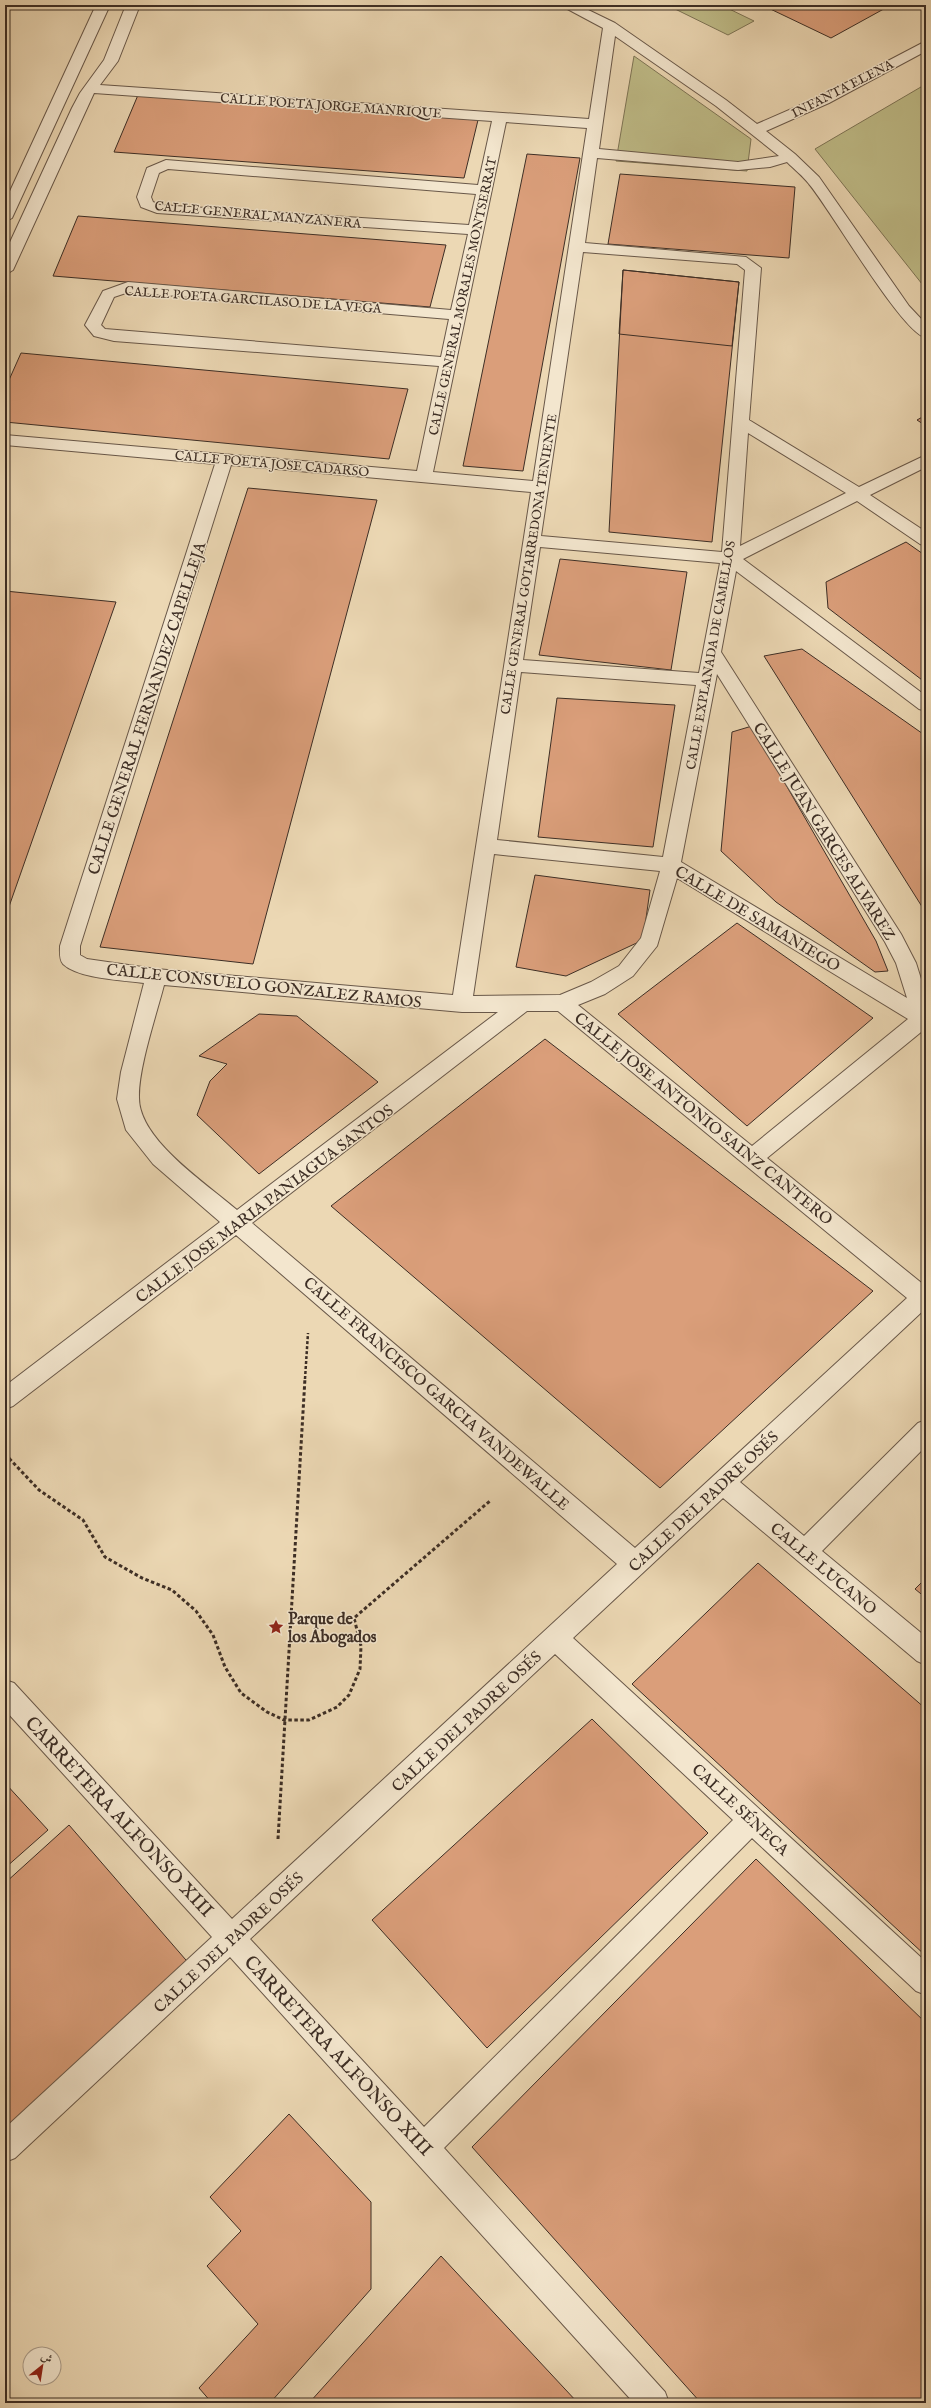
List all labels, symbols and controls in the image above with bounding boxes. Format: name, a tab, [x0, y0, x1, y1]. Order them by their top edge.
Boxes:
street label: INFANTA ELENA	[789, 56, 898, 122]
street label: CALLE POETA JORGE MANRIQUE	[220, 90, 442, 123]
street label: CALLE GENERAL MORALES MONTSERRAT	[426, 155, 501, 437]
street label: CALLE GENERAL MANZANERA	[154, 198, 363, 233]
street label: CALLE POETA GARCILASO DE LA VEGA	[124, 283, 383, 318]
street label: CALLE GENERAL GOTARREDONA TENIENTE	[497, 413, 562, 716]
street label: CALLE POETA JOSE CADARSO	[174, 448, 370, 481]
street label: CALLE GENERAL FERNANDEZ CAPELLEJA	[84, 538, 212, 878]
street label: CALLE EXPLANADA DE CAMELLOS	[683, 539, 740, 771]
street label: CALLE JUAN GARCES ALVAREZ	[748, 719, 899, 945]
street label: CALLE DE SAMANIEGO	[671, 862, 843, 977]
street label: CALLE CONSUELO GONZALEZ RAMOS	[105, 960, 422, 1013]
street label: CALLE JOSE ANTONIO SAINZ CANTERO	[569, 1009, 836, 1230]
street label: CALLE JOSE MARIA PANIAGUA SANTOS	[132, 1101, 398, 1308]
street label: CALLE FRANCISCO GARCIA VANDEWALLE	[299, 1273, 573, 1516]
street label: CALLE DEL PADRE OSÉS	[624, 1426, 784, 1577]
street label: CALLE LUCANO	[765, 1519, 880, 1620]
place label: Parque de los Abogados	[287, 1610, 377, 1648]
place icon: Parque de los Abogados	[267, 1618, 285, 1636]
street label: CALLE DEL PADRE OSÉS	[387, 1646, 547, 1797]
street label: CARRETERA ALFONSO XIII	[19, 1712, 218, 1923]
street label: CALLE SÉNECA	[687, 1759, 795, 1862]
street label: CALLE DEL PADRE OSÉS	[149, 1867, 309, 2018]
street label: CARRETERA ALFONSO XIII	[238, 1951, 437, 2162]
north arrow	[22, 2346, 62, 2386]
text: ش	[38, 2349, 55, 2367]

